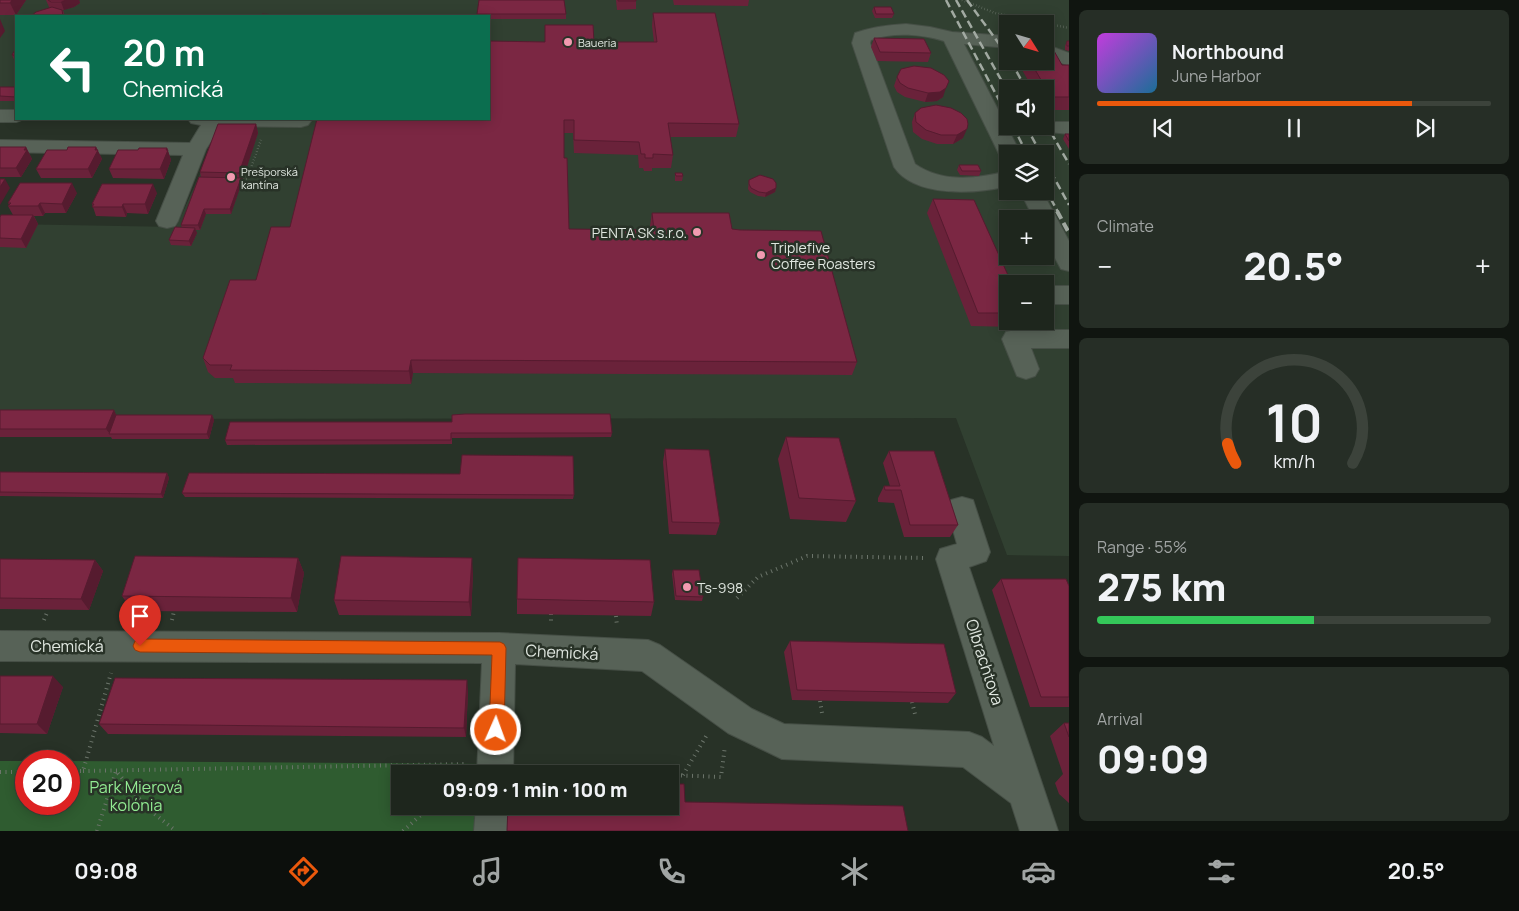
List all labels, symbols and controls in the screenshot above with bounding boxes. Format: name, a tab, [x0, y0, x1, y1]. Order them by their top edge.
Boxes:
north arrow	[999, 15, 1054, 70]
map controls	[999, 15, 1054, 330]
text: 20 m	[123, 29, 205, 77]
icon: left	[40, 35, 105, 100]
place label: Baueria	[578, 35, 616, 50]
marker: Baueria	[562, 36, 574, 48]
text: Northbound	[1172, 39, 1284, 65]
text: June Harbor	[1172, 65, 1261, 87]
text: Chemická	[123, 74, 223, 104]
button: sound	[999, 80, 1054, 135]
icon: previous	[1149, 114, 1177, 142]
icon: pause	[1280, 114, 1308, 142]
icon: next	[1411, 114, 1439, 142]
button: layers	[999, 145, 1054, 200]
place label: Prešporská kantína	[241, 164, 298, 192]
marker: Prešporská kantína	[225, 171, 237, 183]
button: +	[999, 210, 1054, 265]
text: Climate	[1097, 215, 1154, 237]
place label: PENTA SK s.r.o.	[592, 223, 687, 242]
marker: PENTA SK s.r.o.	[691, 226, 703, 238]
place label: Triplefive Coffee Roasters	[771, 238, 875, 273]
text: 20.5°	[1243, 239, 1344, 291]
text: −	[1097, 247, 1112, 285]
text: +	[1475, 247, 1491, 285]
marker: Triplefive Coffee Roasters	[755, 249, 767, 261]
button: −	[999, 275, 1054, 330]
text: 10	[1266, 387, 1323, 458]
text: km/h	[1273, 449, 1315, 473]
text: Range · 55%	[1097, 536, 1187, 558]
text: 275 km	[1097, 560, 1226, 612]
place label: Ts-998	[697, 578, 743, 597]
marker: Ts-998	[681, 581, 693, 593]
pin	[119, 595, 161, 646]
icon: arrive	[126, 602, 154, 630]
street label: Olbrachtova	[961, 616, 1009, 708]
street label: Chemická	[30, 635, 104, 657]
street label: Chemická	[525, 639, 599, 665]
position arrow	[469, 703, 521, 755]
text: Arrival	[1097, 708, 1143, 730]
text: 09:09	[1097, 732, 1209, 784]
speed limit sign: 20	[15, 750, 80, 815]
park label: Park Mierová kolónia	[90, 776, 182, 816]
text: 09:09 · 1 min · 100 m	[443, 777, 627, 803]
icon: directions	[286, 854, 321, 889]
icon: music	[470, 854, 505, 889]
icon: phone	[654, 854, 689, 889]
icon: climate	[837, 854, 872, 889]
icon: car	[1021, 854, 1056, 889]
icon: filters	[1204, 854, 1239, 889]
text: 09:08	[74, 856, 138, 886]
text: 20.5°	[1388, 856, 1445, 886]

